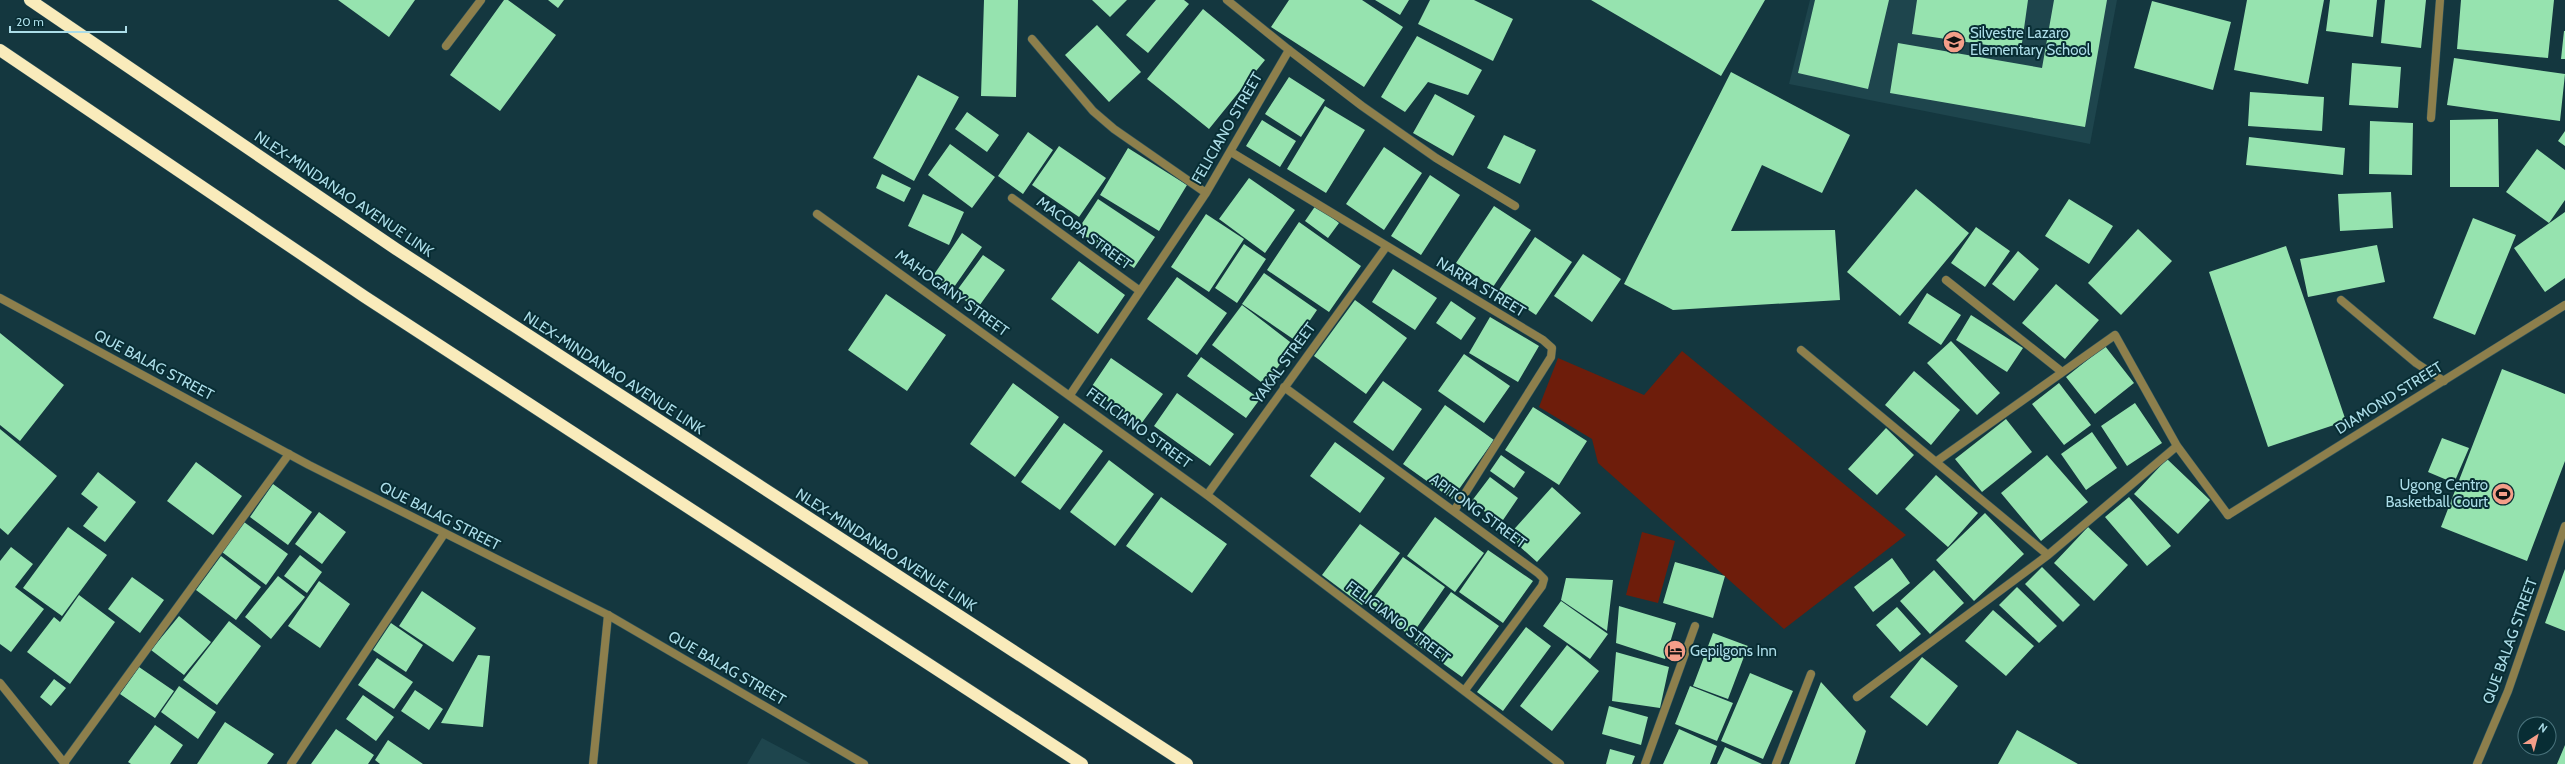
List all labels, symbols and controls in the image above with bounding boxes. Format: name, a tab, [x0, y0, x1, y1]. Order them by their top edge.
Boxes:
scale bar	[10, 8, 126, 34]
text: 20 m	[16, 14, 44, 29]
place label: Silvestre Lazaro Elementary School	[1970, 24, 2091, 59]
school or university icon: Silvestre Lazaro Elementary School	[1941, 29, 1967, 55]
street label: FELICIANO STREET	[1188, 69, 1266, 187]
street label: NLEX-MINDANAO AVENUE LINK	[251, 127, 437, 261]
street label: MACOPA STREET	[1033, 193, 1135, 273]
street label: MAHOGANY STREET	[892, 246, 1012, 340]
street label: NARRA STREET	[1433, 253, 1529, 321]
street label: NLEX-MINDANAO AVENUE LINK	[520, 308, 708, 439]
street label: YAKAL STREET	[1248, 319, 1319, 408]
street label: QUE BALAG STREET	[91, 326, 217, 404]
street label: DIAMOND STREET	[2332, 358, 2446, 438]
street label: FELICIANO STREET	[1083, 384, 1195, 472]
street label: APITONG STREET	[1426, 470, 1530, 552]
place label: Ugong Centro Basketball Court	[2386, 476, 2488, 511]
street label: QUE BALAG STREET	[377, 478, 503, 554]
sports icon: Ugong Centro Basketball Court	[2490, 481, 2516, 507]
street label: NLEX-MINDANAO AVENUE LINK	[792, 485, 980, 616]
street label: QUE BALAG STREET	[2479, 576, 2541, 706]
street label: FELICIANO STREET	[1342, 577, 1454, 667]
street label: QUE BALAG STREET	[665, 627, 789, 709]
hotel icon: Gepilgons Inn	[1662, 638, 1688, 664]
place label: Gepilgons Inn	[1690, 642, 1777, 660]
north arrow	[2517, 716, 2557, 756]
text: N	[2536, 720, 2550, 736]

